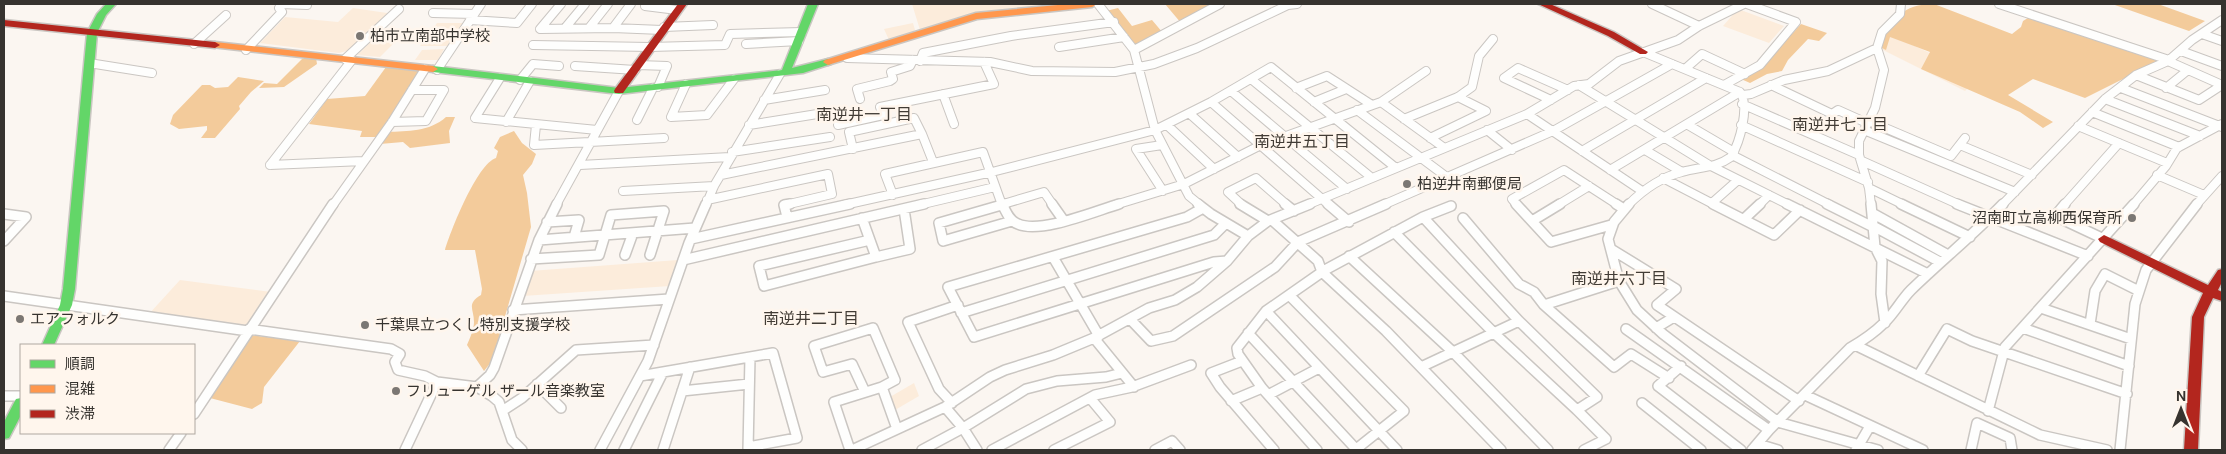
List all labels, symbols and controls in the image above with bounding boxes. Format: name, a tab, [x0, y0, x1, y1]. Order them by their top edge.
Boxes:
place label: 柏市立南部中学校	[370, 26, 490, 46]
marker: 柏市立南部中学校	[354, 30, 366, 42]
district label: 南逆井一丁目	[816, 104, 912, 125]
district label: 南逆井七丁目	[1792, 114, 1888, 135]
district label: 南逆井五丁目	[1254, 131, 1350, 152]
place label: 柏逆井南郵便局	[1417, 174, 1522, 194]
marker: 柏逆井南郵便局	[1401, 178, 1413, 190]
place label: 沼南町立高柳西保育所	[1972, 208, 2122, 228]
marker: 沼南町立高柳西保育所	[2126, 212, 2138, 224]
district label: 南逆井六丁目	[1571, 268, 1667, 289]
district label: 南逆井二丁目	[763, 308, 859, 329]
place label: エアフォルク	[30, 309, 120, 329]
marker: エアフォルク	[14, 313, 26, 325]
place label: 千葉県立つくし特別支援学校	[375, 315, 570, 335]
marker: 千葉県立つくし特別支援学校	[359, 319, 371, 331]
legend	[20, 344, 195, 434]
text: 順調	[65, 354, 95, 374]
text: 混雑	[65, 379, 95, 399]
place label: フリューゲル ザール音楽教室	[406, 381, 605, 401]
north arrow	[2156, 384, 2206, 434]
marker: フリューゲル ザール音楽教室	[390, 385, 402, 397]
text: N	[2176, 387, 2186, 405]
text: 渋滞	[65, 404, 95, 424]

